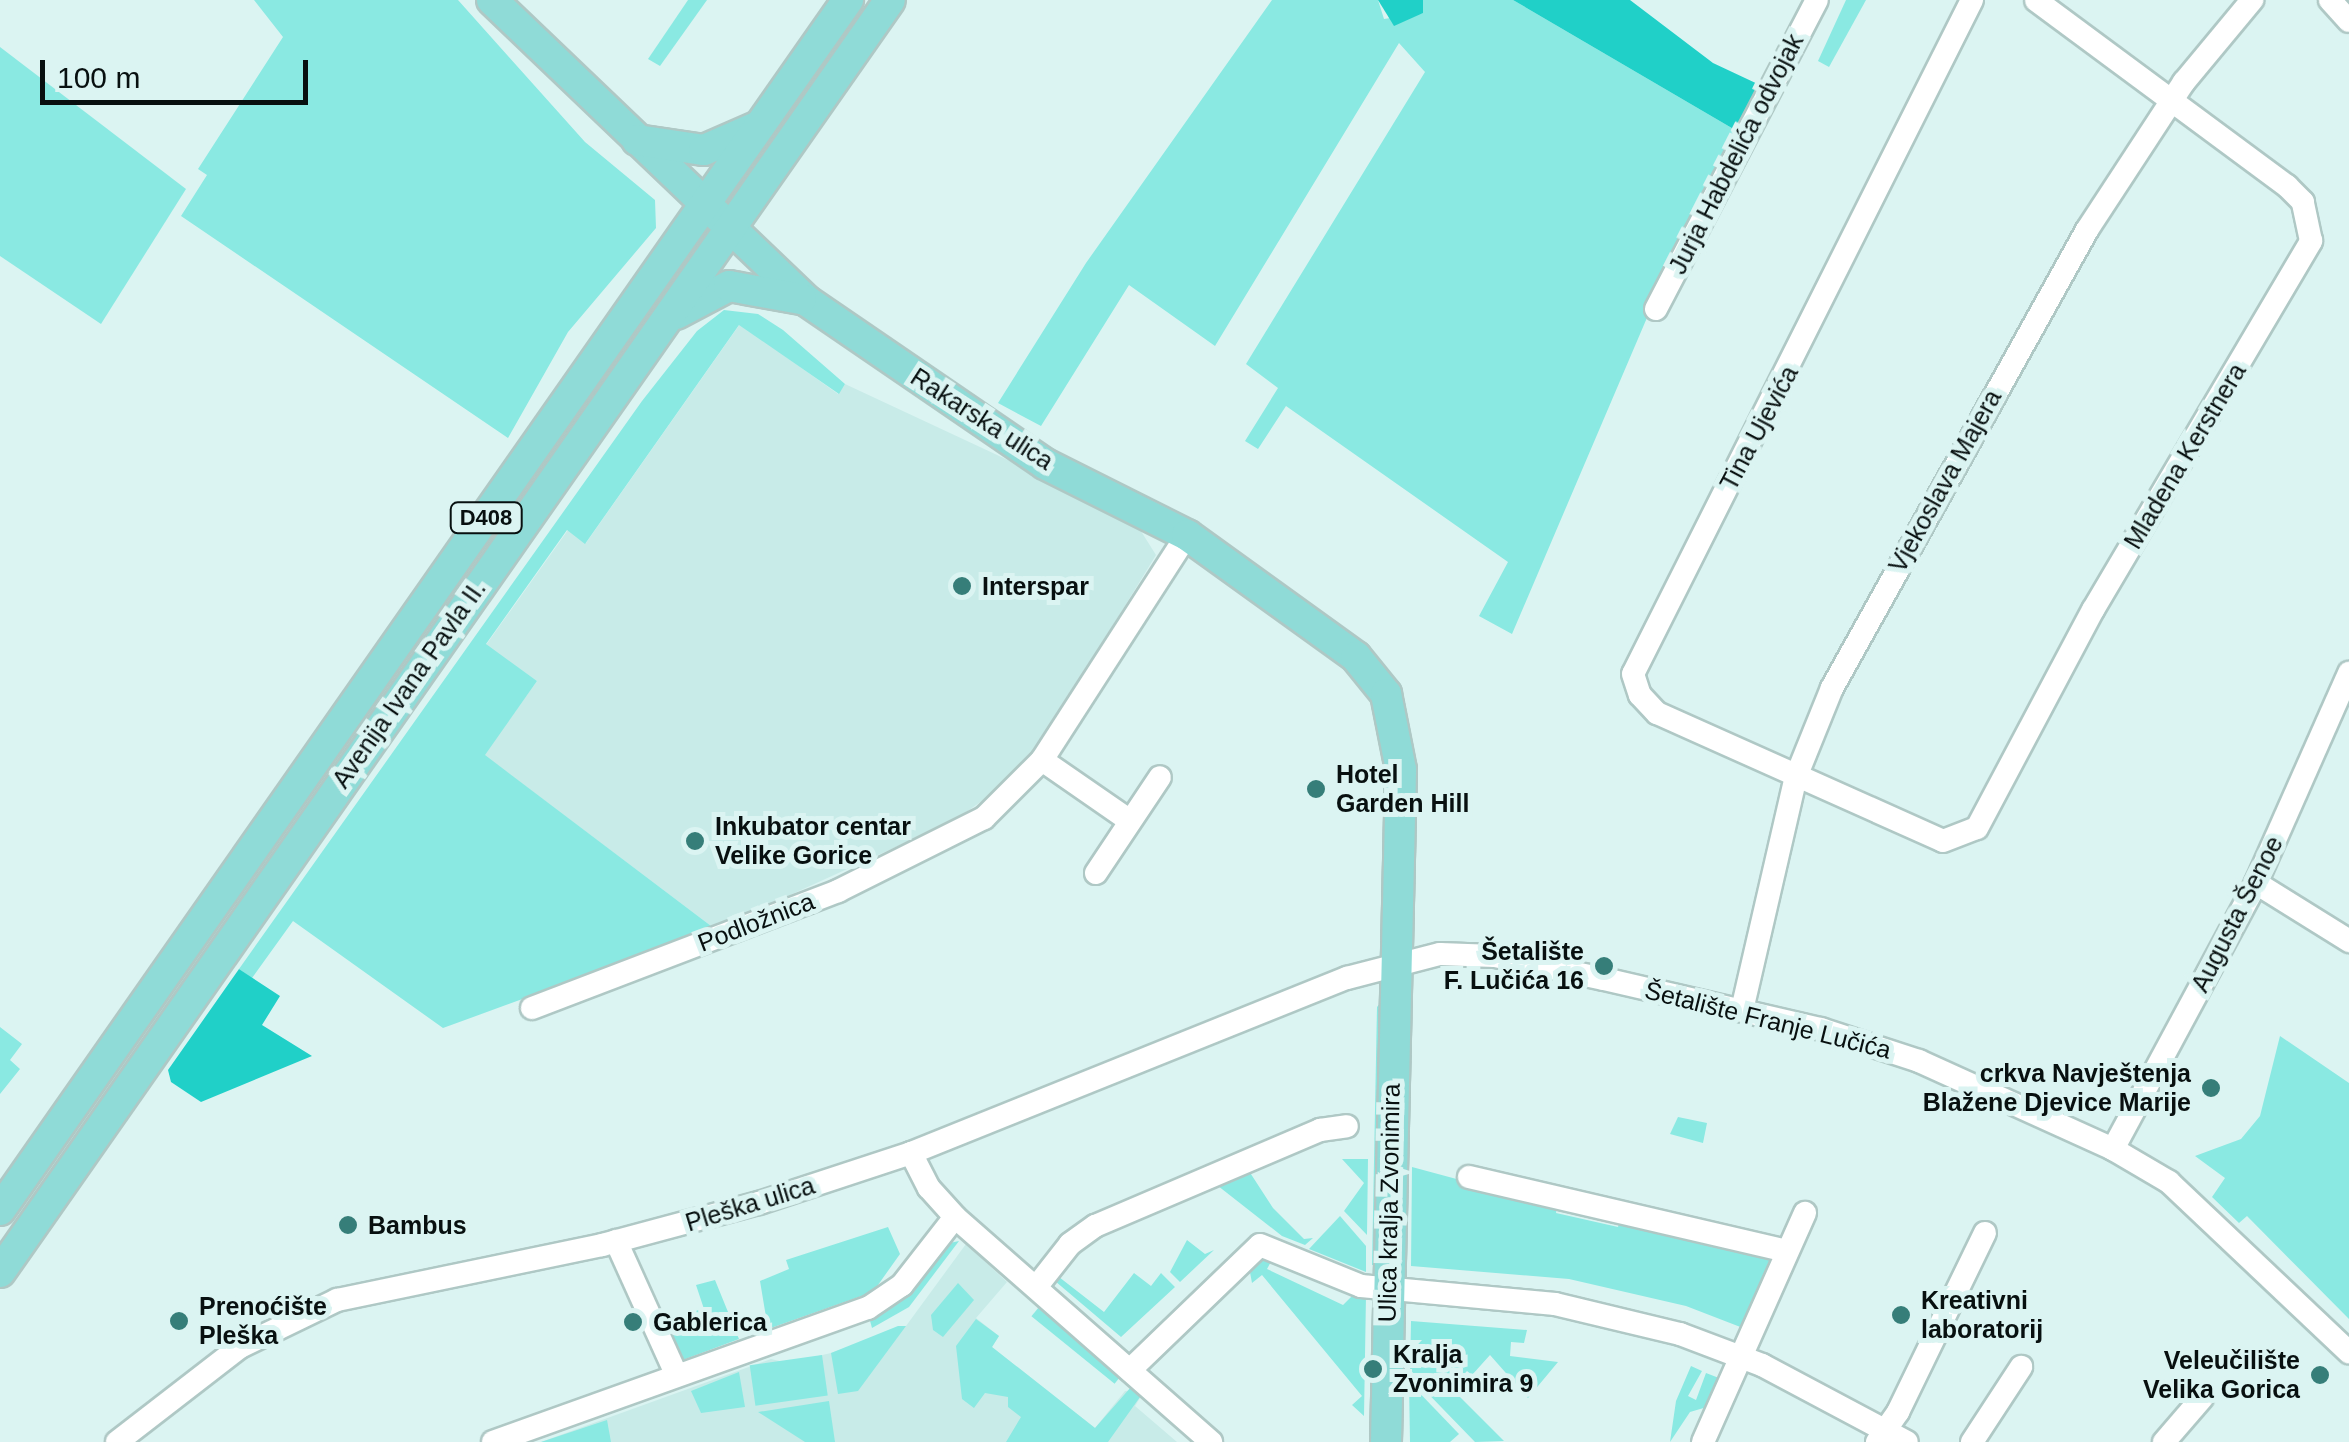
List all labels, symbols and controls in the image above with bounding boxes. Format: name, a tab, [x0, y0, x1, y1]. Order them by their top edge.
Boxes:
street label: Jurja Habdelića odvojak	[1662, 29, 1810, 279]
scale bar	[45, 40, 312, 102]
text: 100 m	[57, 61, 140, 94]
street label: Mladena Kerstnera	[2118, 358, 2252, 554]
street label: Tina Ujevića	[1714, 361, 1804, 495]
street label: Rakarska ulica	[905, 362, 1059, 476]
street label: Vjekoslava Majera	[1882, 384, 2008, 578]
road number: D408	[448, 501, 524, 535]
place label: Interspar	[982, 571, 1089, 601]
street label: Avenija Ivana Pavla II.	[326, 574, 492, 794]
marker: Interspar	[951, 575, 973, 597]
place label: Hotel Garden Hill	[1336, 760, 1469, 819]
marker: Hotel Garden Hill	[1305, 778, 1327, 800]
place label: Inkubator centar Velike Gorice	[715, 812, 911, 871]
marker: Inkubator centar Velike Gorice	[684, 830, 706, 852]
street label: Augusta Šenoe	[2185, 831, 2289, 997]
street label: Podložnica	[694, 886, 818, 958]
place label: Šetalište F. Lučića 16	[1444, 937, 1584, 996]
marker: Šetalište F. Lučića 16	[1593, 955, 1615, 977]
street label: Šetalište Franje Lučića	[1642, 975, 1894, 1065]
place label: crkva Navještenja Blažene Djevice Marije	[1923, 1059, 2191, 1118]
marker: crkva Navještenja Blažene Djevice Marije	[2200, 1077, 2222, 1099]
street label: Ulica kralja Zvonimira	[1372, 1083, 1406, 1323]
street label: Pleška ulica	[682, 1170, 818, 1238]
place label: Bambus	[368, 1210, 467, 1240]
marker: Bambus	[337, 1214, 359, 1236]
place label: Kreativni laboratorij	[1921, 1286, 2043, 1345]
place label: Prenoćište Pleška	[199, 1292, 327, 1351]
marker: Kreativni laboratorij	[1890, 1304, 1912, 1326]
place label: Gablerica	[653, 1307, 767, 1337]
marker: Prenoćište Pleška	[168, 1310, 190, 1332]
marker: Gablerica	[622, 1311, 644, 1333]
place label: Kralja Zvonimira 9	[1393, 1340, 1533, 1399]
place label: Veleučilište Velika Gorica	[2143, 1346, 2300, 1405]
marker: Kralja Zvonimira 9	[1362, 1358, 1384, 1380]
marker: Veleučilište Velika Gorica	[2309, 1364, 2331, 1386]

